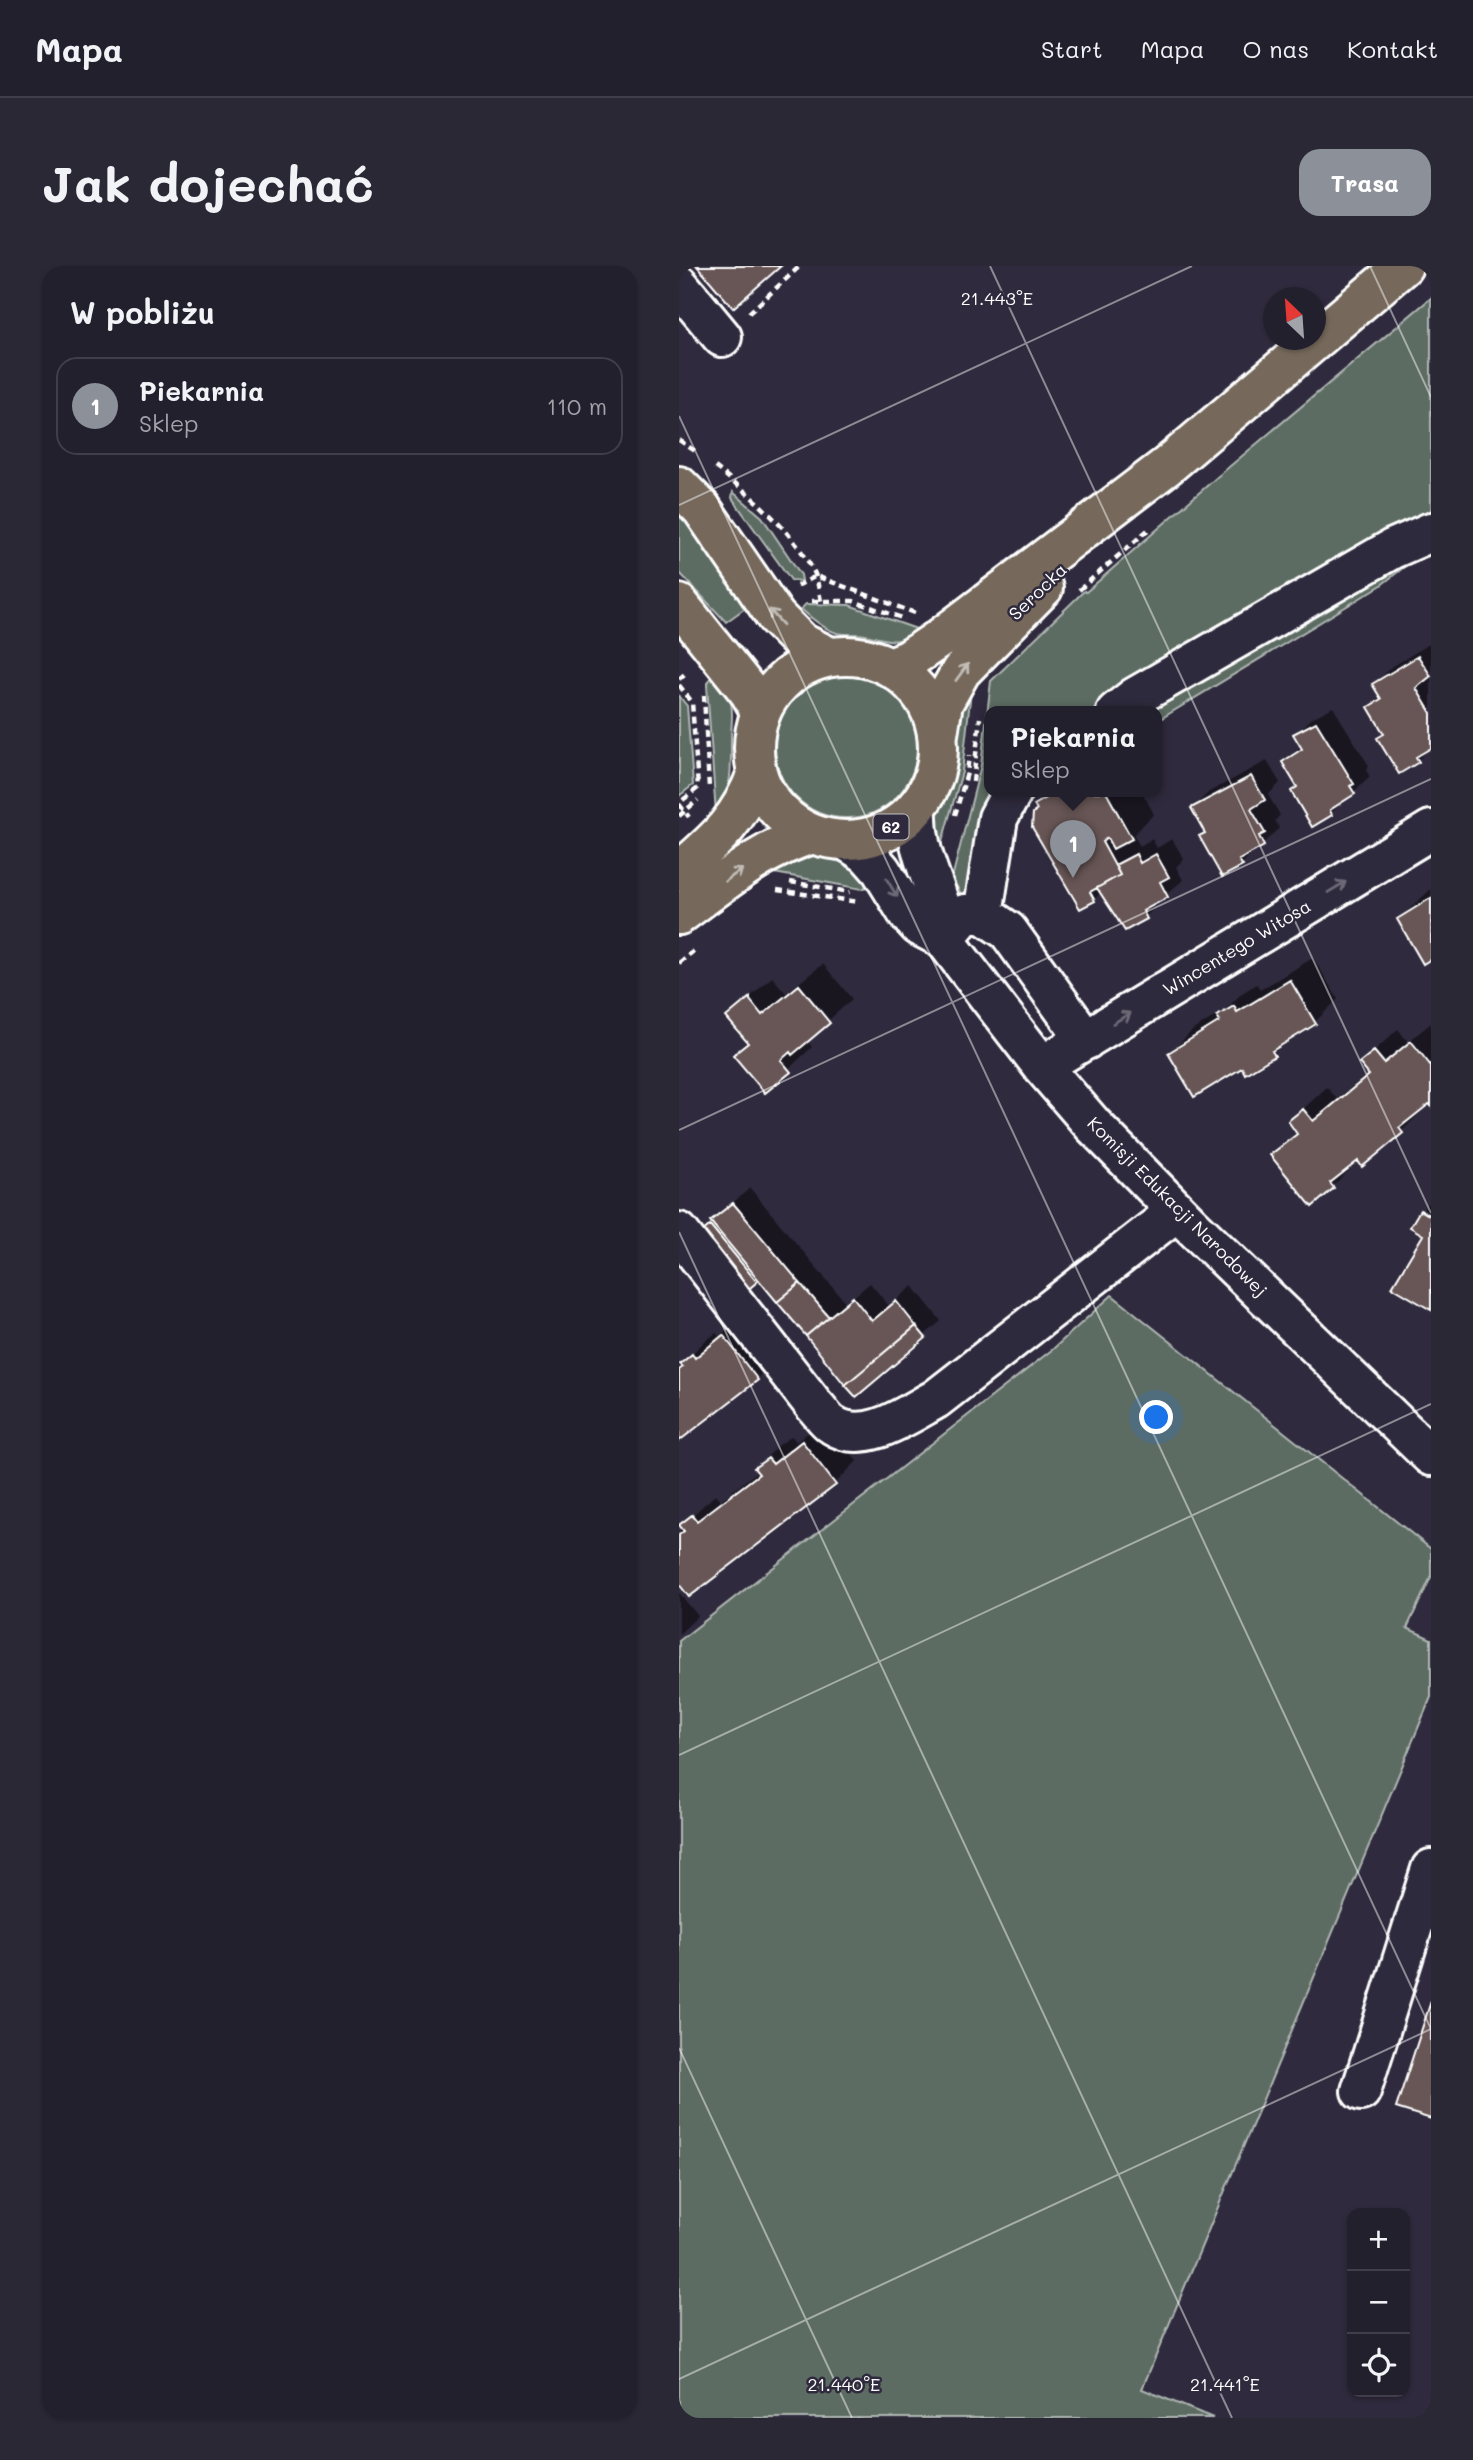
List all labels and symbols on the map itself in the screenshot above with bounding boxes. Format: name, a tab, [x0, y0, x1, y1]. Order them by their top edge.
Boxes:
text: 21.443°E	[961, 286, 1033, 310]
north arrow	[1263, 287, 1326, 350]
street label: Serocka	[1003, 558, 1072, 625]
one-way arrow	[768, 609, 785, 626]
one-way arrow	[955, 663, 969, 682]
road number: 62	[873, 814, 909, 840]
pin: 1	[1050, 820, 1096, 878]
one-way arrow	[724, 868, 743, 882]
one-way arrow	[885, 877, 899, 897]
one-way arrow	[1327, 880, 1347, 894]
street label: Wincentego Witosa	[1158, 893, 1315, 1001]
one-way arrow	[1111, 1010, 1131, 1024]
street label: Komisji Edukacji Narodowej	[1083, 1111, 1273, 1301]
your location	[1139, 1400, 1173, 1434]
text: 21.440°E	[808, 2372, 880, 2396]
text: 21.441°E	[1190, 2372, 1260, 2396]

